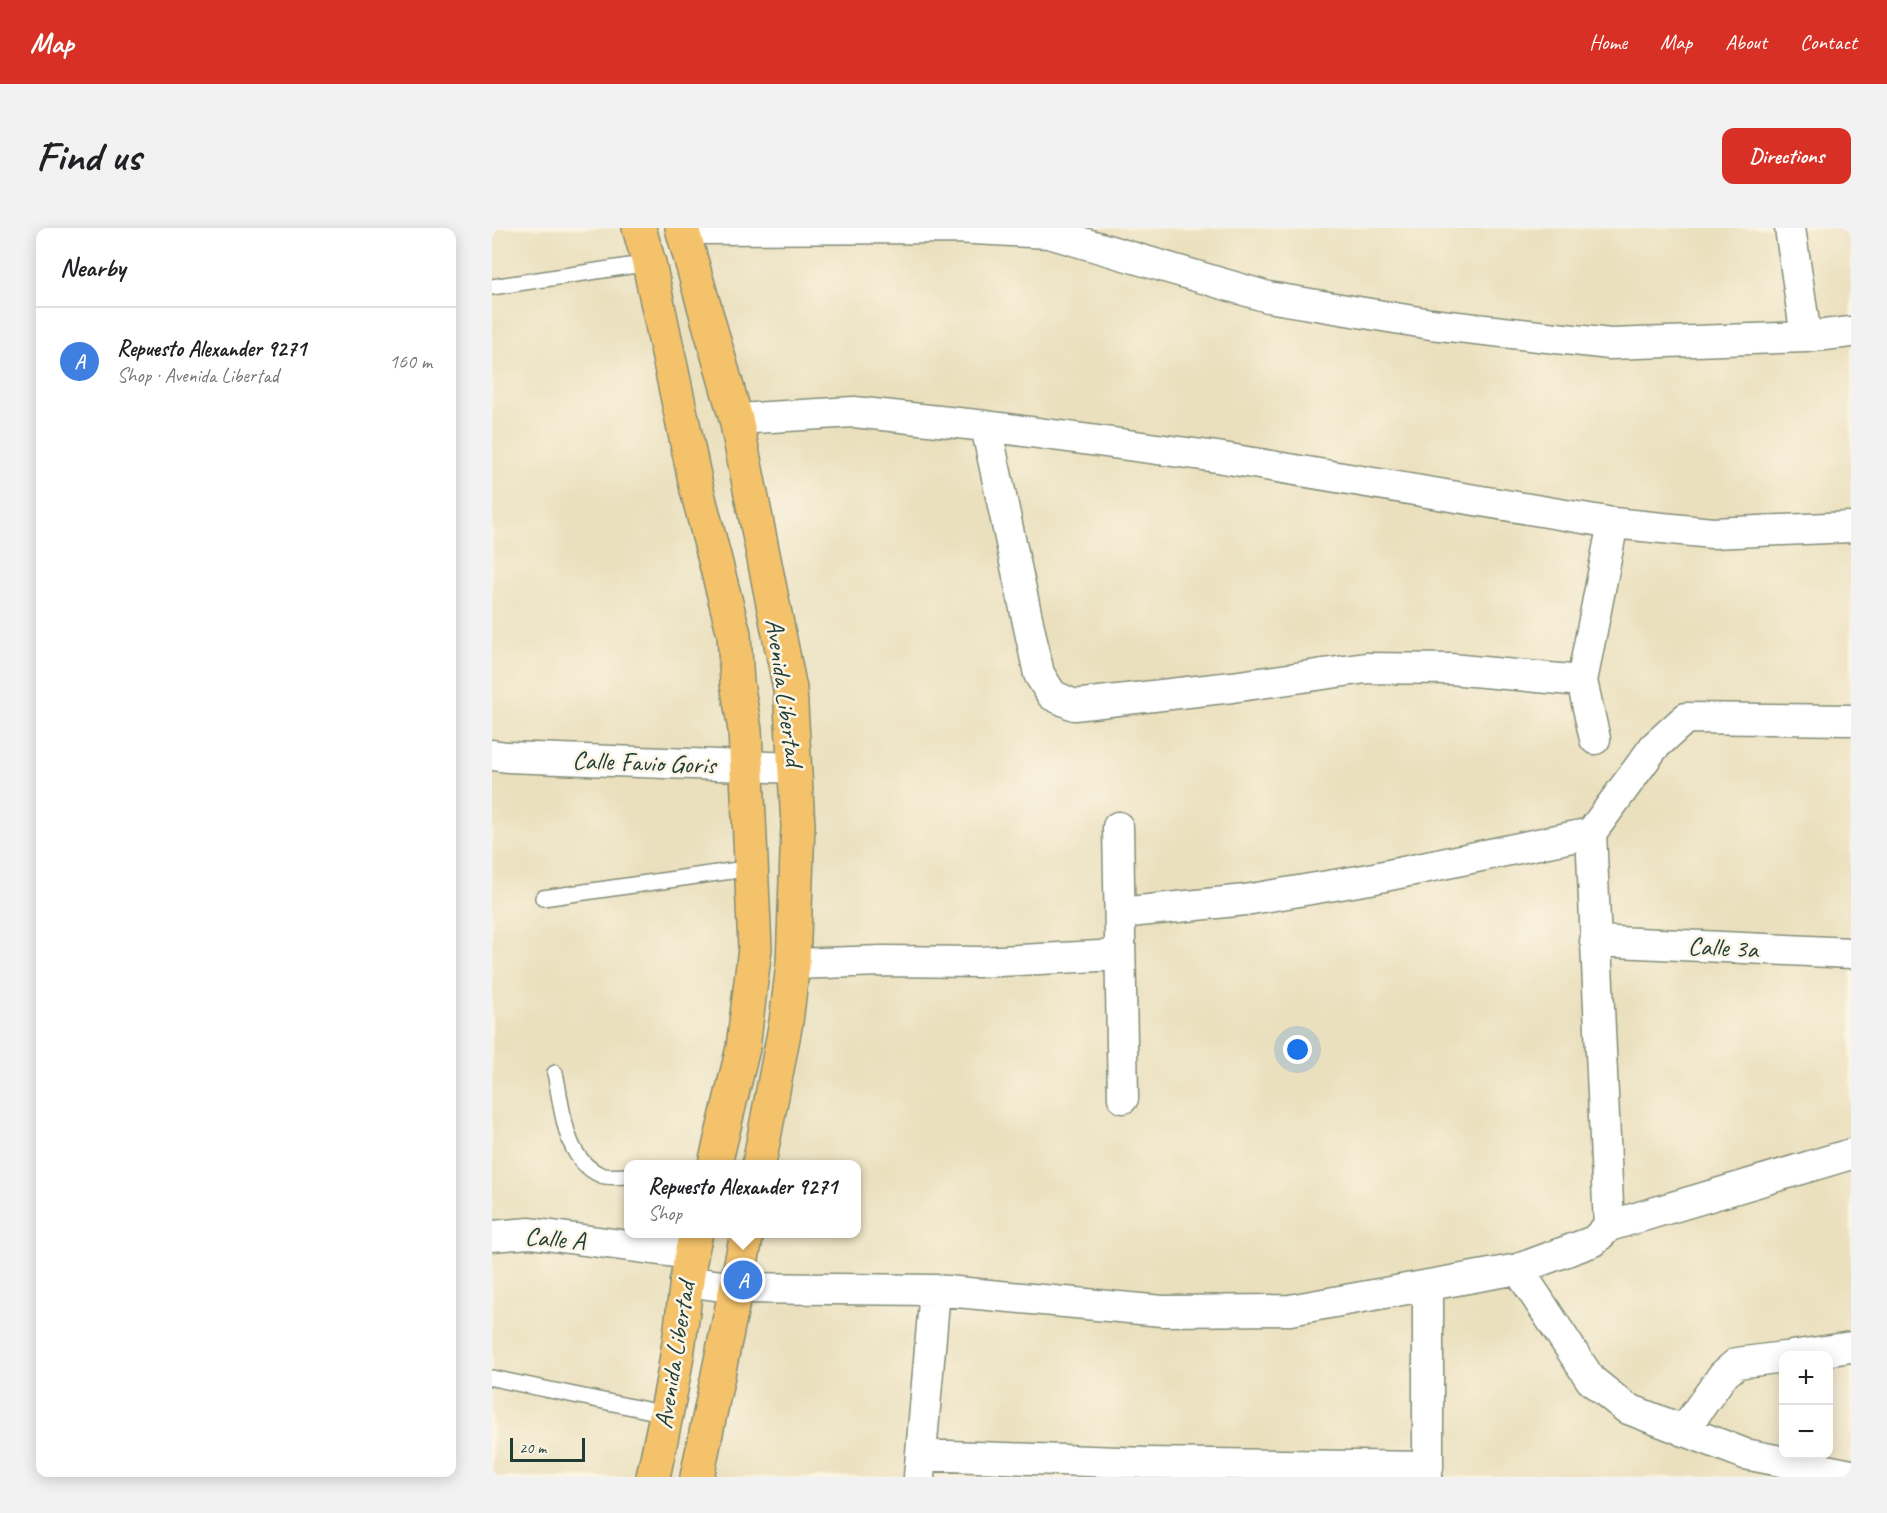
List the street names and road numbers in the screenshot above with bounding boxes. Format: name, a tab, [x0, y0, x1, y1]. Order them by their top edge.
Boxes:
street label: Avenida Libertad	[758, 616, 812, 772]
street label: Calle Favio Goris	[572, 744, 718, 782]
street label: Calle 3a	[1687, 929, 1761, 966]
street label: Calle A	[524, 1219, 588, 1258]
street label: Avenida Libertad	[647, 1275, 703, 1431]

